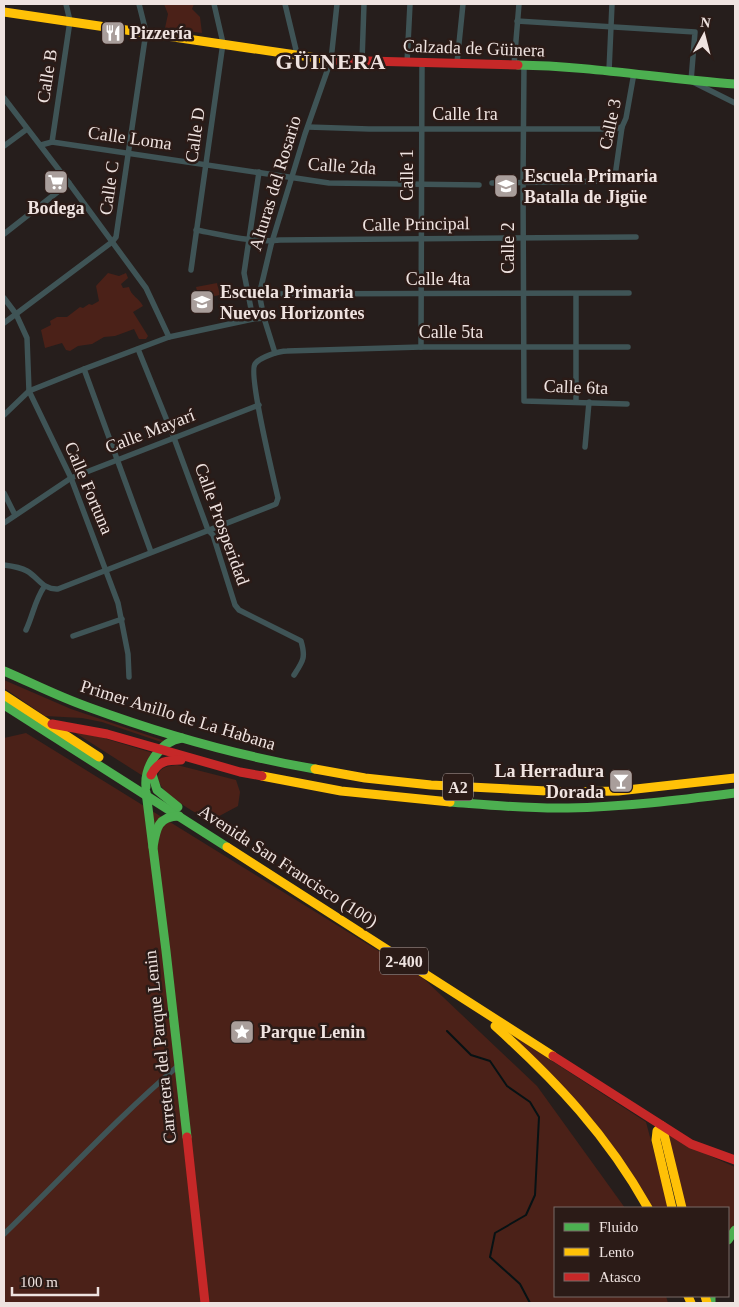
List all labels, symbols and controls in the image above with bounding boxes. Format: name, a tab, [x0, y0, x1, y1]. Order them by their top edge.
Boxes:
north arrow	[679, 10, 729, 60]
text: N	[700, 15, 711, 31]
restaurant icon: Pizzería	[100, 20, 126, 46]
place label: Pizzería	[130, 23, 192, 43]
street label: Calzada de Güinera	[403, 36, 545, 60]
street label: Calle B	[33, 48, 61, 104]
district label: GÜINERA	[276, 49, 386, 74]
street label: Calle 3	[595, 97, 625, 151]
street label: Calle 1ra	[432, 104, 498, 124]
street label: Calle D	[181, 106, 209, 164]
street label: Alturas del Rosario	[245, 113, 305, 253]
street label: Calle Loma	[87, 122, 173, 154]
street label: Calle 1	[397, 149, 417, 201]
street label: Calle 2da	[307, 154, 377, 178]
street label: Calle C	[95, 160, 123, 216]
place label: Escuela Primaria Batalla de Jigüe	[524, 166, 657, 207]
supermarket icon: Bodega	[43, 169, 69, 195]
school or university icon: Escuela Primaria Batalla de Jigüe	[493, 173, 519, 199]
place label: Bodega	[27, 198, 85, 218]
street label: Calle Principal	[362, 213, 470, 235]
street label: Calle 2	[498, 222, 518, 274]
street label: Calle 4ta	[406, 269, 470, 289]
place label: Escuela Primaria Nuevos Horizontes	[220, 282, 364, 323]
school or university icon: Escuela Primaria Nuevos Horizontes	[189, 289, 215, 315]
street label: Calle 5ta	[419, 322, 483, 342]
street label: Calle 6ta	[543, 376, 609, 398]
street label: Calle Mayarí	[102, 405, 198, 457]
street label: Calle Fortuna	[61, 439, 117, 537]
street label: Calle Prosperidad	[191, 460, 253, 588]
street label: Primer Anillo de La Habana	[78, 676, 278, 754]
place label: La Herradura Dorada	[495, 761, 604, 802]
bar icon: La Herradura Dorada	[608, 768, 634, 794]
road number: A2	[443, 774, 473, 800]
street label: Avenida San Francisco (100)	[194, 801, 381, 932]
road number: 2-400	[380, 948, 428, 974]
street label: Carretera del Parque Lenin	[140, 949, 180, 1145]
place icon: Parque Lenin	[229, 1019, 255, 1045]
place label: Parque Lenin	[260, 1022, 365, 1042]
legend	[554, 1207, 729, 1297]
text: Fluido	[599, 1219, 638, 1235]
text: Lento	[599, 1244, 634, 1260]
scale bar	[12, 1264, 99, 1296]
text: Atasco	[599, 1269, 641, 1285]
text: 100 m	[20, 1274, 58, 1290]

